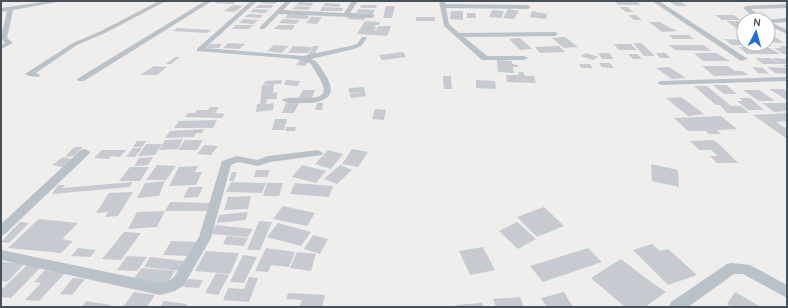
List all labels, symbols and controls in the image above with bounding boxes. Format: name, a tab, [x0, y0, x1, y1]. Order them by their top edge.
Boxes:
north arrow	[736, 12, 776, 52]
text: N	[752, 16, 762, 29]

